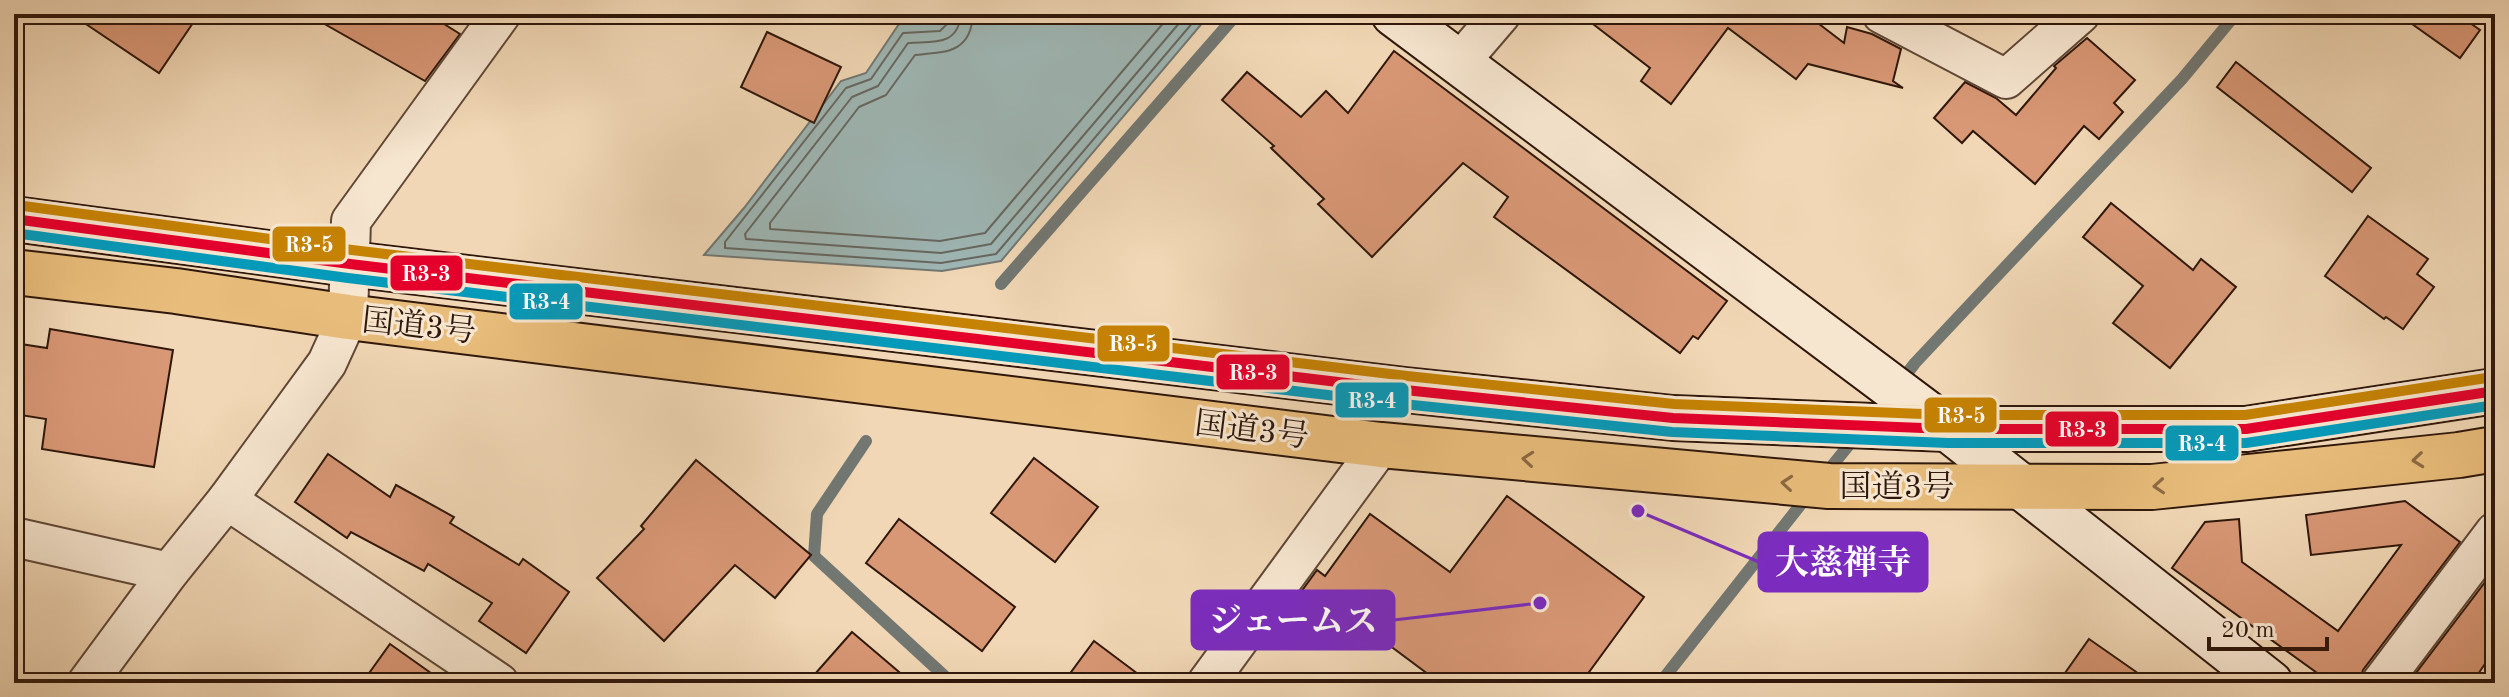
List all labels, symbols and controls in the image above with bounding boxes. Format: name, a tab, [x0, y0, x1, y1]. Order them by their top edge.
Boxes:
line badge: R3-5	[271, 225, 347, 263]
text: R3-5	[284, 235, 334, 257]
line badge: R3-3	[389, 254, 464, 292]
text: R3-3	[401, 264, 451, 286]
line badge: R3-4	[508, 282, 584, 321]
text: R3-4	[521, 292, 571, 314]
street label: 国道3号	[360, 303, 478, 350]
line badge: R3-5	[1096, 324, 1171, 363]
text: R3-5	[1108, 334, 1158, 356]
line badge: R3-3	[1215, 353, 1291, 391]
text: R3-3	[1228, 363, 1278, 385]
line badge: R3-4	[1334, 381, 1410, 419]
text: R3-4	[1347, 391, 1397, 413]
line badge: R3-5	[1923, 396, 1998, 434]
street label: 国道3号	[1193, 406, 1311, 455]
text: R3-5	[1936, 406, 1986, 428]
line badge: R3-3	[2044, 410, 2120, 448]
text: R3-3	[2057, 420, 2107, 442]
line badge: R3-4	[2164, 424, 2240, 462]
text: R3-4	[2177, 434, 2227, 456]
one-way arrow	[1521, 451, 1534, 468]
one-way arrow	[2411, 451, 2424, 468]
street label: 国道3号	[1840, 470, 1954, 505]
one-way arrow	[1780, 474, 1793, 491]
one-way arrow	[2152, 477, 2165, 494]
callout: 大慈禅寺	[1759, 533, 1927, 591]
text: 大慈禅寺	[1775, 544, 1911, 582]
callout: ジェームス	[1192, 591, 1394, 649]
scale bar	[2209, 601, 2327, 651]
text: ジェームス	[1208, 604, 1378, 640]
text: 20 m	[2221, 619, 2275, 643]

